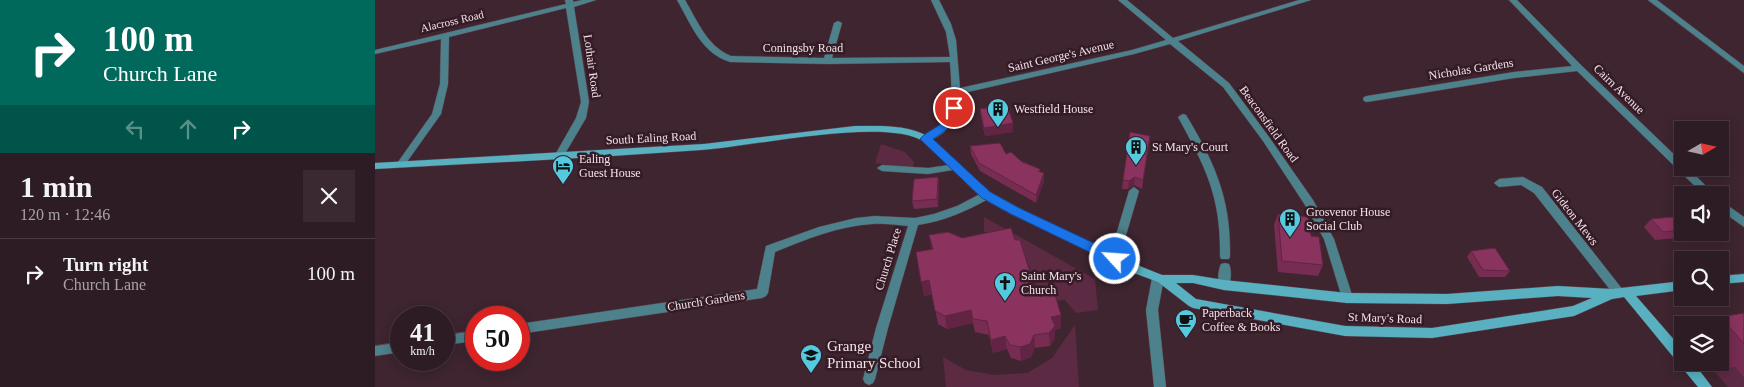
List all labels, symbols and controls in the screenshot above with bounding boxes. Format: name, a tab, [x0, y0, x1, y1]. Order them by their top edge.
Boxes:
street label: Alacross Road	[419, 8, 485, 34]
icon: right	[20, 20, 85, 85]
text: 100 m	[103, 20, 193, 59]
street label: Lothair Road	[581, 34, 603, 98]
street label: Saint George's Avenue	[1007, 37, 1115, 75]
street label: Coningsby Road	[763, 41, 843, 55]
street label: Nicholas Gardens	[1428, 55, 1515, 83]
text: Church Lane	[103, 61, 217, 86]
street label: Cairn Avenue	[1591, 61, 1647, 117]
street label: Beaconsfield Road	[1237, 83, 1301, 165]
pin	[933, 87, 975, 129]
icon: arrive	[940, 94, 968, 122]
building icon: Westfield House	[986, 97, 1010, 128]
place label: Westfield House	[1014, 102, 1093, 116]
icon: left	[121, 115, 149, 143]
icon: ahead	[174, 115, 202, 143]
icon: right	[227, 115, 255, 143]
north arrow	[1674, 121, 1729, 176]
map controls	[1674, 121, 1729, 371]
street label: South Ealing Road	[605, 129, 697, 147]
building icon: St Mary's Court	[1124, 135, 1148, 166]
place label: St Mary's Court	[1152, 140, 1229, 154]
place label: Ealing Guest House	[579, 152, 641, 180]
hotel icon: Ealing Guest House	[551, 154, 575, 185]
text: 1 min	[20, 170, 93, 203]
button: close	[303, 170, 355, 222]
street label: Gideon Mews	[1549, 186, 1602, 248]
button: sound	[1674, 186, 1729, 241]
place label: Grosvenor House Social Club	[1306, 205, 1390, 233]
text: 120 m · 12:46	[20, 206, 110, 223]
building icon: Grosvenor House Social Club	[1278, 207, 1302, 238]
street label: Church Place	[872, 226, 904, 292]
position arrow	[1088, 232, 1140, 284]
button: search	[1674, 251, 1729, 306]
text: Turn right	[63, 254, 148, 275]
icon: right	[20, 260, 48, 288]
text: 100 m	[307, 263, 355, 284]
place label: Saint Mary's Church	[1021, 269, 1082, 297]
church icon: Saint Mary's Church	[993, 271, 1017, 302]
text: Church Lane	[63, 276, 146, 293]
street label: Church Gardens	[666, 288, 746, 314]
speed limit sign: 50	[465, 306, 530, 371]
place label: Paperback Coffee & Books	[1202, 306, 1281, 334]
cafe icon: Paperback Coffee & Books	[1174, 308, 1198, 339]
street label: St Mary's Road	[1348, 310, 1422, 326]
button: layers	[1674, 316, 1729, 371]
text: 41	[410, 319, 435, 346]
place label: Grange Primary School	[827, 338, 921, 371]
school or university icon: Grange Primary School	[799, 343, 823, 374]
text: km/h	[410, 344, 435, 358]

